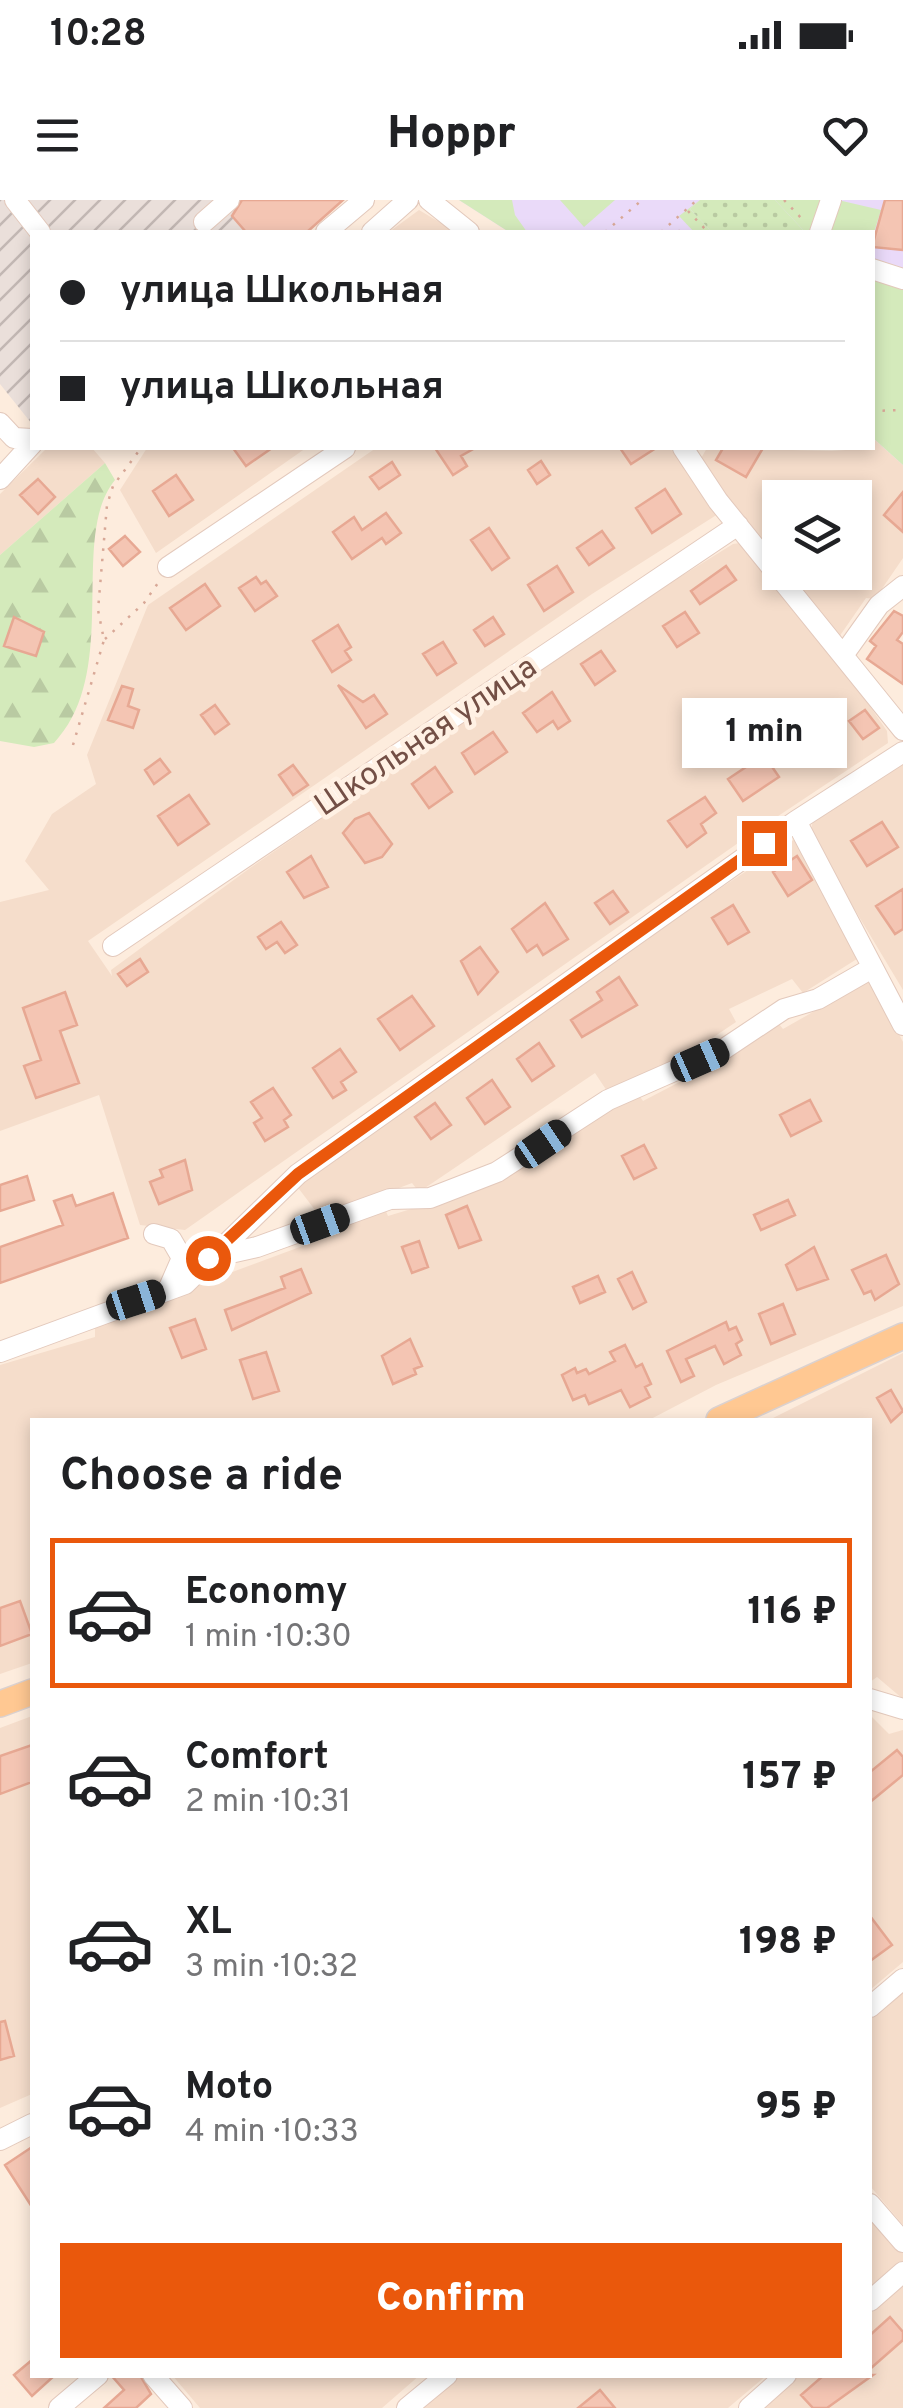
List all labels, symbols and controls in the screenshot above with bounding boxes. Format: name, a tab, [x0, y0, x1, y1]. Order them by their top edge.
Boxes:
text: 10:28	[50, 11, 147, 60]
text: Hoppr	[387, 107, 516, 164]
icon: menu	[30, 108, 85, 163]
icon: heart	[818, 108, 873, 163]
text: улица Школьная	[120, 268, 444, 317]
text: улица Школьная	[120, 364, 444, 413]
map controls	[762, 480, 872, 590]
button: layers	[762, 480, 872, 590]
street label: Школьная улица	[308, 648, 545, 827]
callout: 1 min	[682, 698, 846, 768]
text: 1 min	[725, 713, 804, 753]
route end	[742, 821, 787, 866]
car	[666, 1034, 734, 1086]
car	[510, 1115, 576, 1173]
car	[287, 1200, 353, 1248]
route start	[186, 1236, 231, 1281]
car	[103, 1276, 169, 1324]
text: Choose a ride	[60, 1449, 343, 1506]
icon: car	[65, 1568, 155, 1658]
text: Economy	[185, 1569, 347, 1618]
text: 116 ₽	[747, 1589, 837, 1638]
text: 1 min · 10:30	[185, 1618, 352, 1658]
icon: car	[65, 1733, 155, 1823]
text: Comfort	[185, 1734, 329, 1783]
text: 157 ₽	[742, 1754, 837, 1803]
text: 2 min · 10:31	[185, 1783, 351, 1823]
icon: car	[65, 1898, 155, 1988]
text: XL	[185, 1899, 232, 1948]
text: 198 ₽	[739, 1919, 837, 1968]
text: 3 min · 10:32	[185, 1948, 358, 1988]
icon: car	[65, 2063, 155, 2153]
text: Moto	[185, 2064, 273, 2113]
text: 95 ₽	[755, 2084, 837, 2133]
text: 4 min · 10:33	[185, 2113, 359, 2153]
button: Confirm	[60, 2243, 842, 2358]

